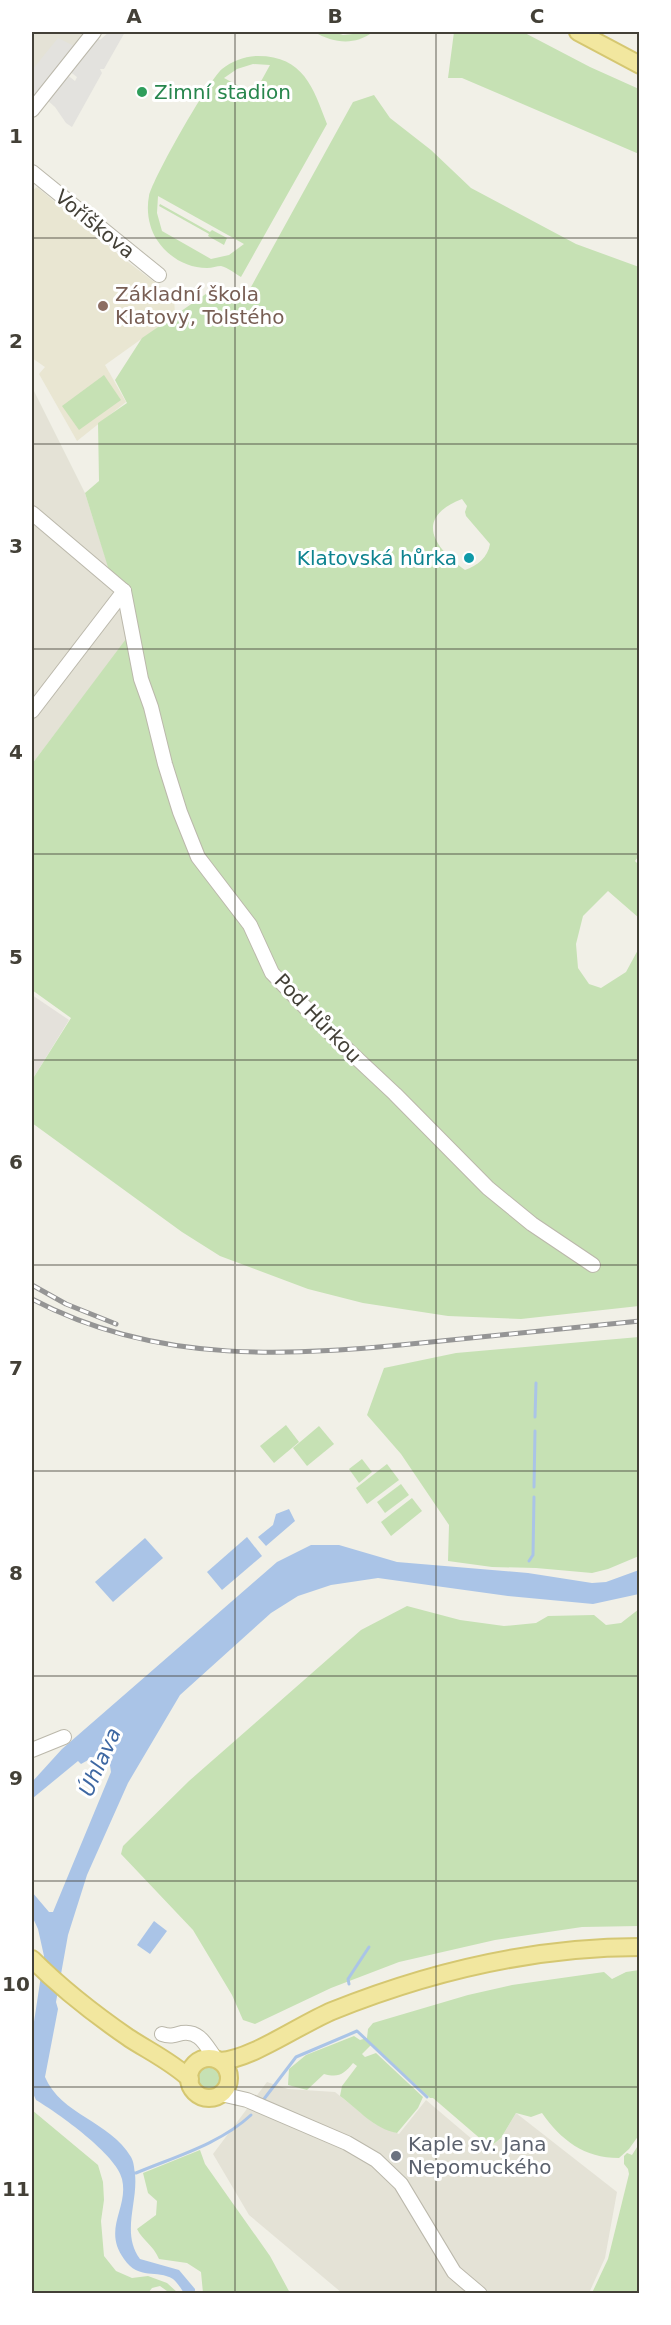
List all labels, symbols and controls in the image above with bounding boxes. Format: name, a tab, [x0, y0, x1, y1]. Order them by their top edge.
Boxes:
text: A	[126, 4, 142, 28]
text: B	[327, 4, 343, 28]
text: C	[530, 4, 544, 28]
place label: Zimní stadion	[154, 80, 291, 104]
marker: Zimní stadion	[135, 85, 149, 99]
text: 1	[9, 124, 23, 148]
street label: Voříškova	[50, 185, 140, 263]
place label: Základní škola Klatovy, Tolstého	[115, 282, 284, 329]
marker: Základní škola Klatovy, Tolstého	[96, 299, 110, 313]
text: 2	[9, 329, 23, 353]
text: 3	[9, 534, 23, 558]
place label: Klatovská hůrka	[297, 546, 457, 570]
marker: Klatovská hůrka	[462, 551, 476, 565]
text: 4	[9, 740, 23, 764]
text: 5	[9, 945, 23, 969]
street label: Pod Hůrkou	[270, 969, 366, 1067]
text: 6	[9, 1150, 23, 1174]
text: 7	[9, 1356, 23, 1380]
text: 8	[9, 1561, 23, 1585]
water label: Úhlava	[73, 1724, 126, 1800]
text: 9	[9, 1766, 23, 1790]
text: 10	[2, 1972, 30, 1996]
place label: Kaple sv. Jana Nepomuckého	[408, 2132, 551, 2179]
marker: Kaple sv. Jana Nepomuckého	[389, 2149, 403, 2163]
text: 11	[2, 2177, 30, 2201]

